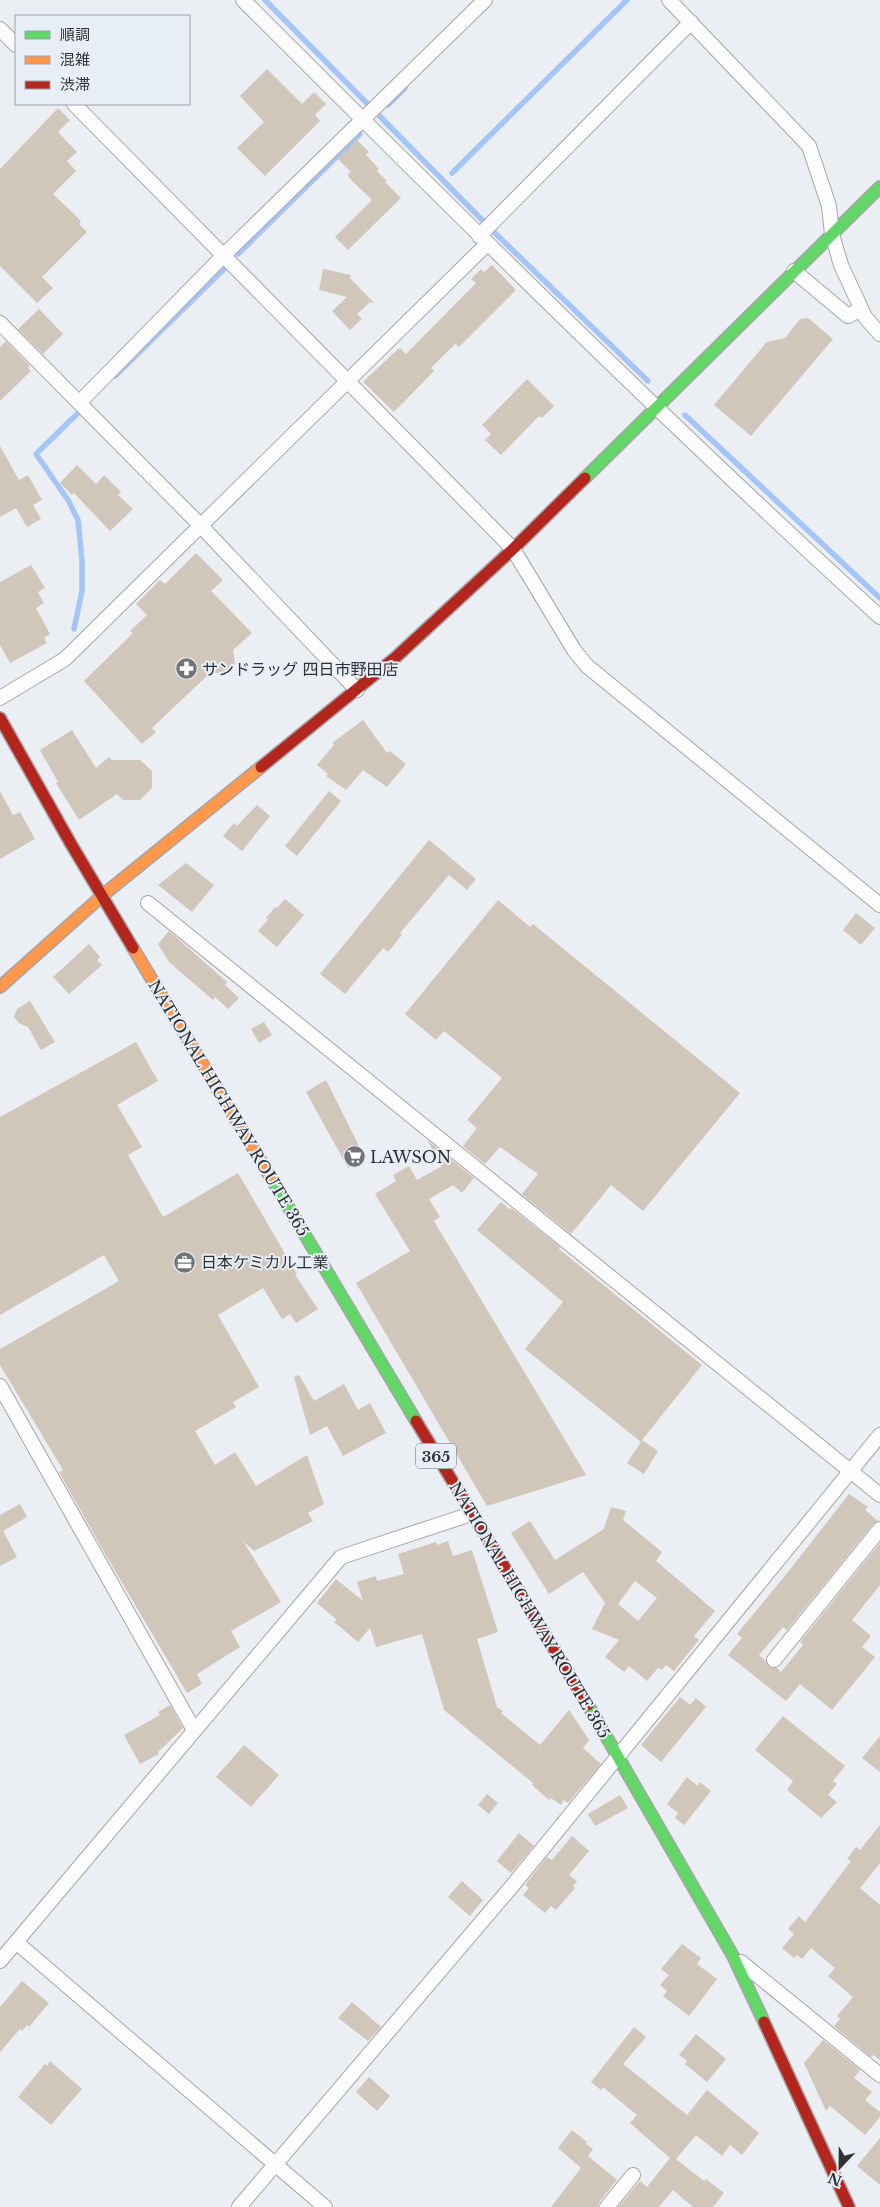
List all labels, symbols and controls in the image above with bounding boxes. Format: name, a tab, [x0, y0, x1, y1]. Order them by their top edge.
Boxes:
legend	[15, 15, 190, 105]
text: 順調	[60, 25, 90, 44]
text: 混雑	[60, 50, 90, 69]
text: 渋滞	[60, 75, 90, 94]
pharmacy icon: サンドラッグ 四日市野田店	[174, 657, 198, 681]
place label: サンドラッグ 四日市野田店	[202, 659, 399, 679]
street label: NATIONAL HIGHWAY ROUTE 365	[144, 976, 314, 1240]
supermarket icon: LAWSON	[342, 1145, 366, 1169]
place label: LAWSON	[370, 1147, 451, 1167]
office icon: 日本ケミカル工業	[173, 1250, 197, 1274]
place label: 日本ケミカル工業	[201, 1252, 329, 1272]
road number: 365	[416, 1444, 456, 1468]
street label: NATIONAL HIGHWAY ROUTE 365	[445, 1478, 615, 1742]
north arrow	[815, 2142, 865, 2192]
text: N	[826, 2168, 845, 2190]

